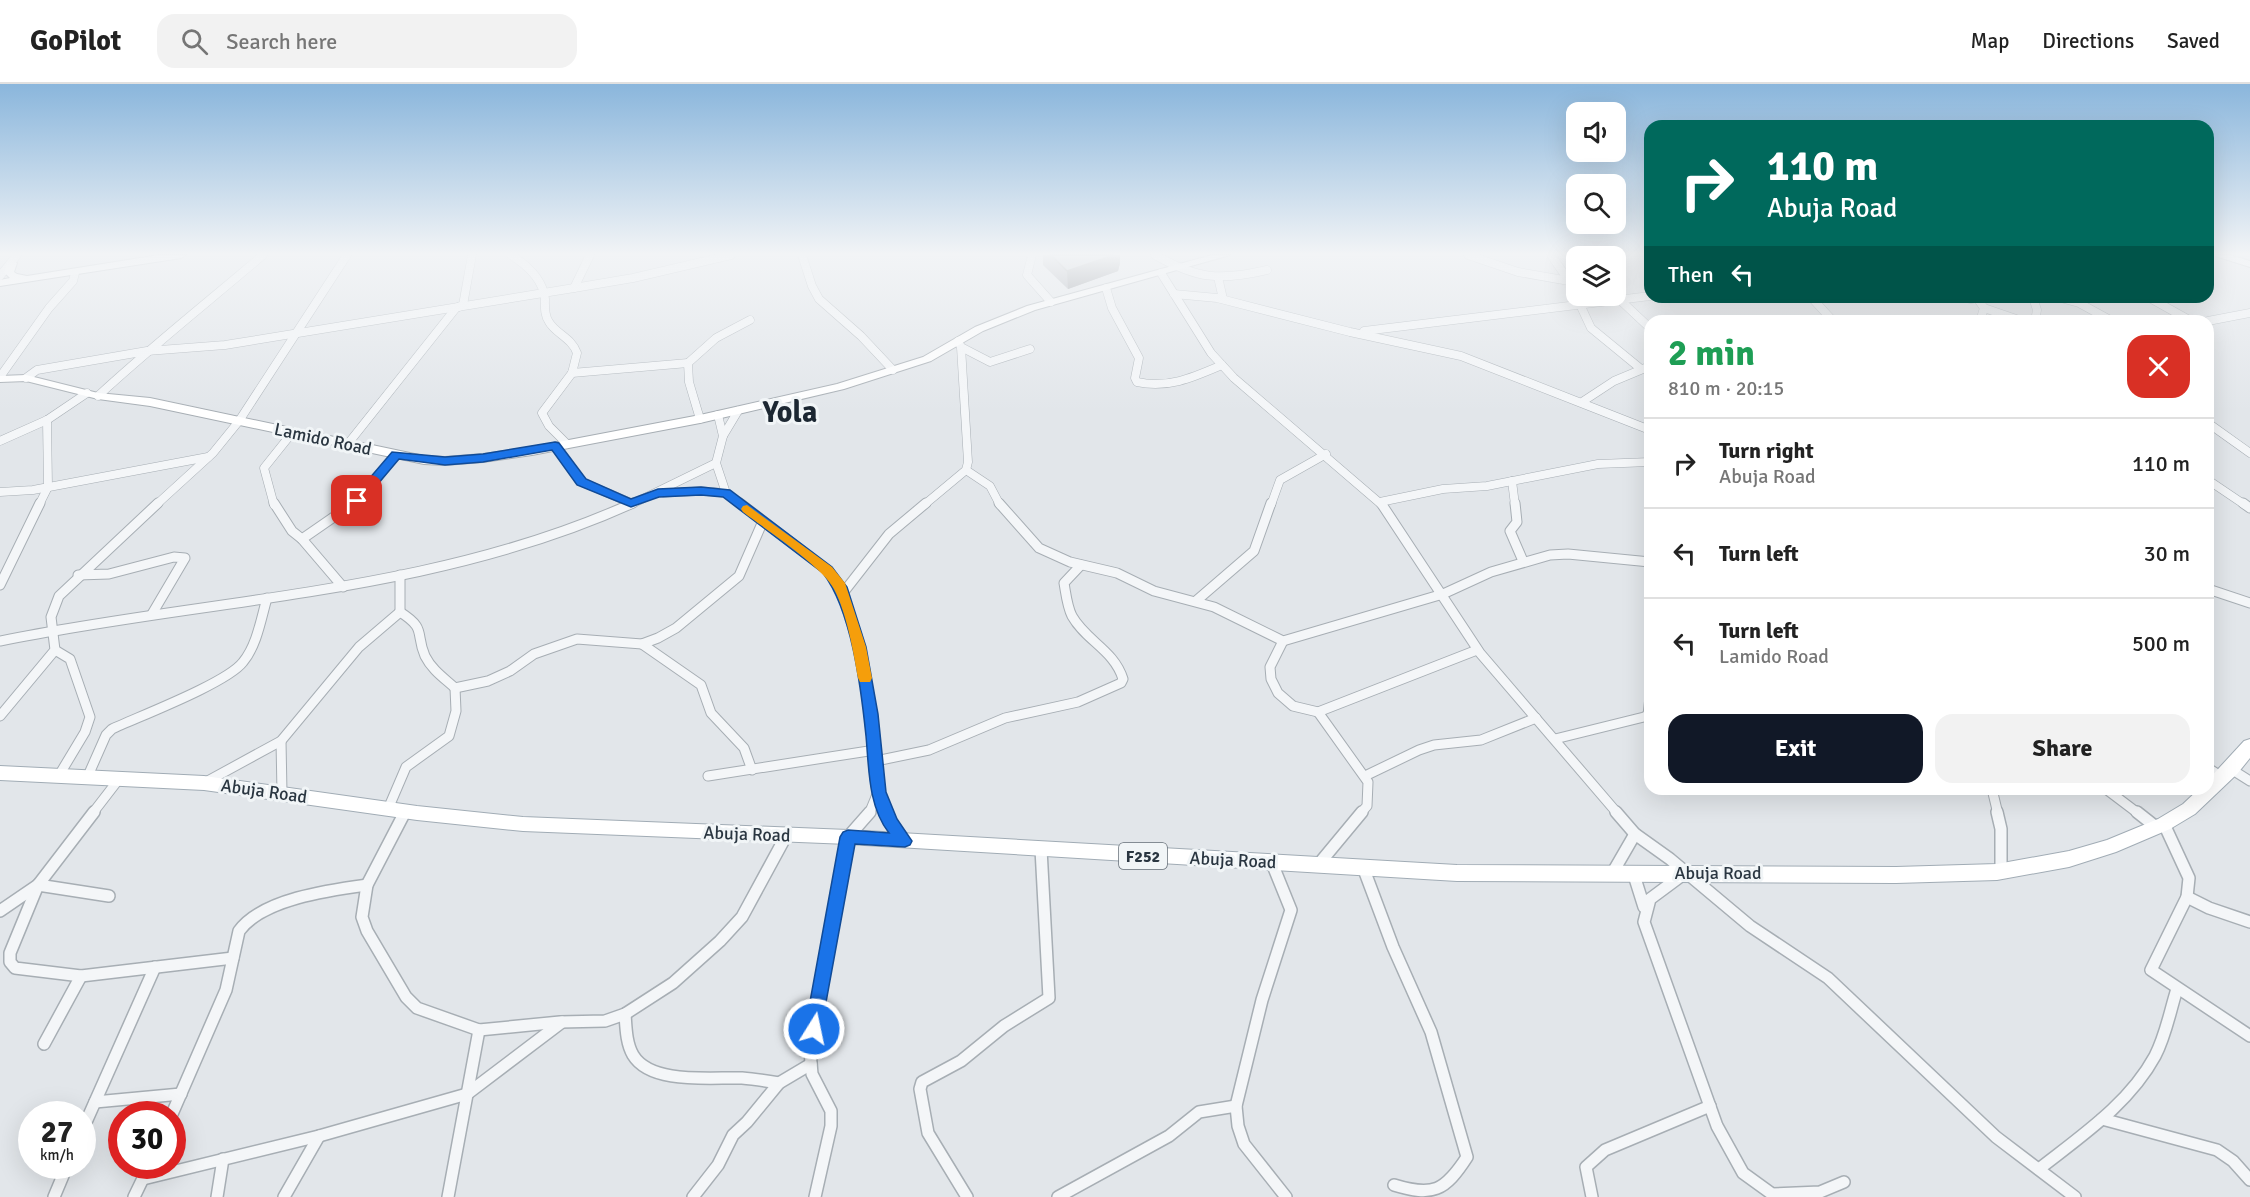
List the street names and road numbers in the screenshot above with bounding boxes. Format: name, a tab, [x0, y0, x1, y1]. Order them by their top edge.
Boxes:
street label: Lamido Road	[272, 418, 374, 460]
street label: Abuja Road	[219, 774, 309, 808]
street label: Abuja Road	[703, 821, 791, 847]
road number: F252	[1119, 843, 1167, 869]
street label: Abuja Road	[1189, 847, 1277, 873]
street label: Abuja Road	[1675, 862, 1761, 884]

